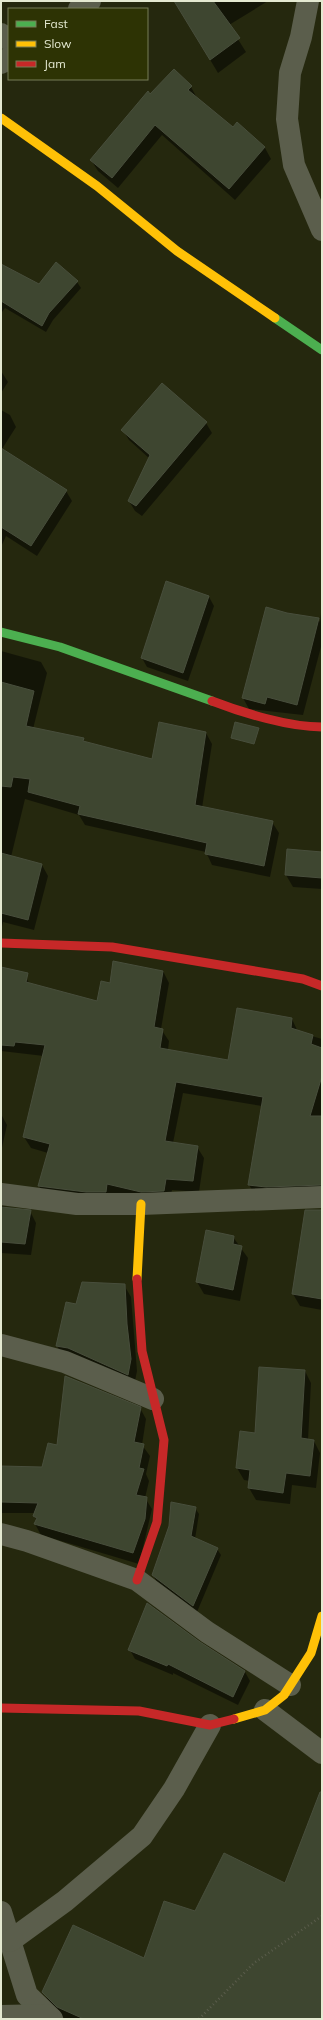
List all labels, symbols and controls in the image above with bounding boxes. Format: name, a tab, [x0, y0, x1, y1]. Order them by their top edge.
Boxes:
legend	[8, 8, 148, 80]
text: Fast	[44, 16, 68, 31]
text: Slow	[44, 36, 72, 51]
text: Jam	[44, 56, 66, 71]

